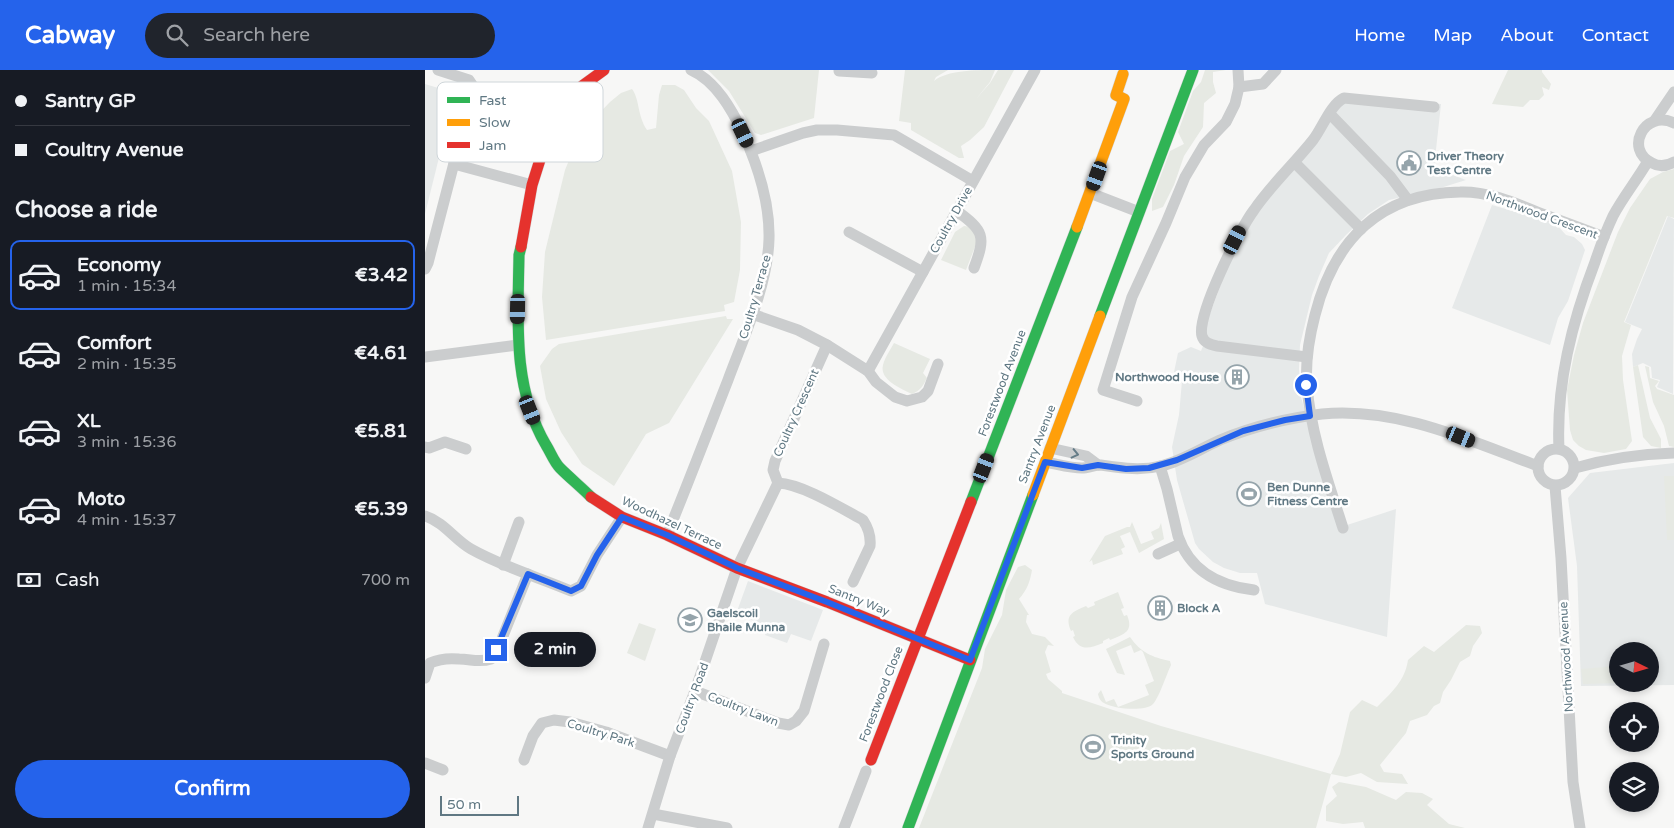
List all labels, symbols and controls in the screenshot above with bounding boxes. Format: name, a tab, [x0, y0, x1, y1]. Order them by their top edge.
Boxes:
search box	[145, 13, 495, 58]
text: Cabway	[25, 21, 115, 50]
icon: search	[163, 21, 191, 49]
text: Search here	[203, 24, 310, 46]
text: Home	[1354, 24, 1405, 46]
text: Map	[1433, 24, 1472, 46]
text: About	[1500, 24, 1554, 46]
text: Contact	[1582, 24, 1649, 46]
legend	[437, 82, 603, 162]
text: Santry GP	[45, 90, 136, 112]
text: Fast	[479, 92, 507, 109]
text: Slow	[479, 114, 511, 131]
car	[729, 116, 756, 150]
text: Jam	[479, 137, 506, 154]
text: Coultry Avenue	[45, 139, 183, 161]
place label: Driver Theory Test Centre	[1426, 149, 1505, 177]
public building icon: Driver Theory Test Centre	[1396, 150, 1422, 176]
car	[1084, 159, 1109, 193]
street label: Coultry Drive	[927, 184, 975, 256]
street label: Northwood Crescent	[1484, 188, 1600, 242]
text: Choose a ride	[15, 197, 158, 223]
car	[1221, 223, 1248, 257]
icon: car	[17, 253, 62, 298]
street label: Coultry Terrace	[736, 253, 774, 341]
text: Economy	[77, 254, 161, 276]
text: €3.42	[355, 264, 408, 286]
text: 1 min · 15:34	[77, 276, 176, 296]
car	[510, 294, 525, 324]
street label: Forestwood Avenue	[975, 327, 1029, 438]
icon: car	[17, 331, 62, 376]
text: Comfort	[77, 332, 151, 354]
text: €4.61	[354, 342, 408, 364]
text: 2 min · 15:35	[77, 354, 176, 374]
building icon: Northwood House	[1224, 364, 1250, 390]
street label: Coultry Crescent	[770, 367, 822, 459]
place label: Northwood House	[1115, 370, 1219, 384]
route start	[1295, 374, 1317, 396]
car	[517, 393, 542, 427]
street label: Santry Avenue	[1016, 403, 1058, 485]
icon: car	[17, 409, 62, 454]
text: XL	[77, 410, 101, 432]
text: €5.81	[355, 420, 408, 442]
car	[1444, 424, 1477, 450]
text: 3 min · 15:36	[77, 432, 176, 452]
one-way arrow	[1071, 448, 1080, 459]
car	[971, 451, 996, 485]
place label: Ben Dunne Fitness Centre	[1267, 480, 1349, 508]
sports icon: Ben Dunne Fitness Centre	[1236, 481, 1262, 507]
icon: car	[17, 487, 62, 532]
text: Moto	[77, 488, 125, 510]
street label: Woodhazel Terrace	[620, 494, 725, 552]
text: €5.39	[354, 498, 408, 520]
text: 4 min · 15:37	[77, 510, 176, 530]
icon: cash	[15, 566, 43, 594]
text: Cash	[55, 569, 100, 591]
text: 700 m	[361, 570, 410, 590]
street label: Santry Way	[826, 581, 892, 619]
building icon: Block A	[1147, 595, 1173, 621]
place label: Block A	[1177, 601, 1221, 615]
street label: Northwood Avenue	[1556, 601, 1576, 713]
place label: Gaelscoil Bhaile Munna	[707, 606, 786, 634]
school or university icon: Gaelscoil Bhaile Munna	[677, 607, 703, 633]
callout: 2 min	[513, 632, 596, 668]
route end	[485, 639, 507, 661]
text: 2 min	[534, 639, 576, 659]
north arrow	[1609, 642, 1659, 692]
map controls	[1609, 642, 1659, 812]
street label: Forestwood Close	[856, 644, 906, 744]
street label: Coultry Road	[673, 661, 711, 735]
street label: Coultry Lawn	[706, 689, 780, 729]
button: locate	[1609, 702, 1659, 752]
street label: Coultry Park	[565, 716, 637, 750]
place label: Trinity Sports Ground	[1110, 733, 1194, 762]
sports icon: Trinity Sports Ground	[1080, 734, 1106, 760]
button: Confirm	[15, 760, 410, 818]
button: layers	[1609, 762, 1659, 812]
scale bar	[440, 793, 519, 816]
text: 50 m	[447, 796, 481, 813]

